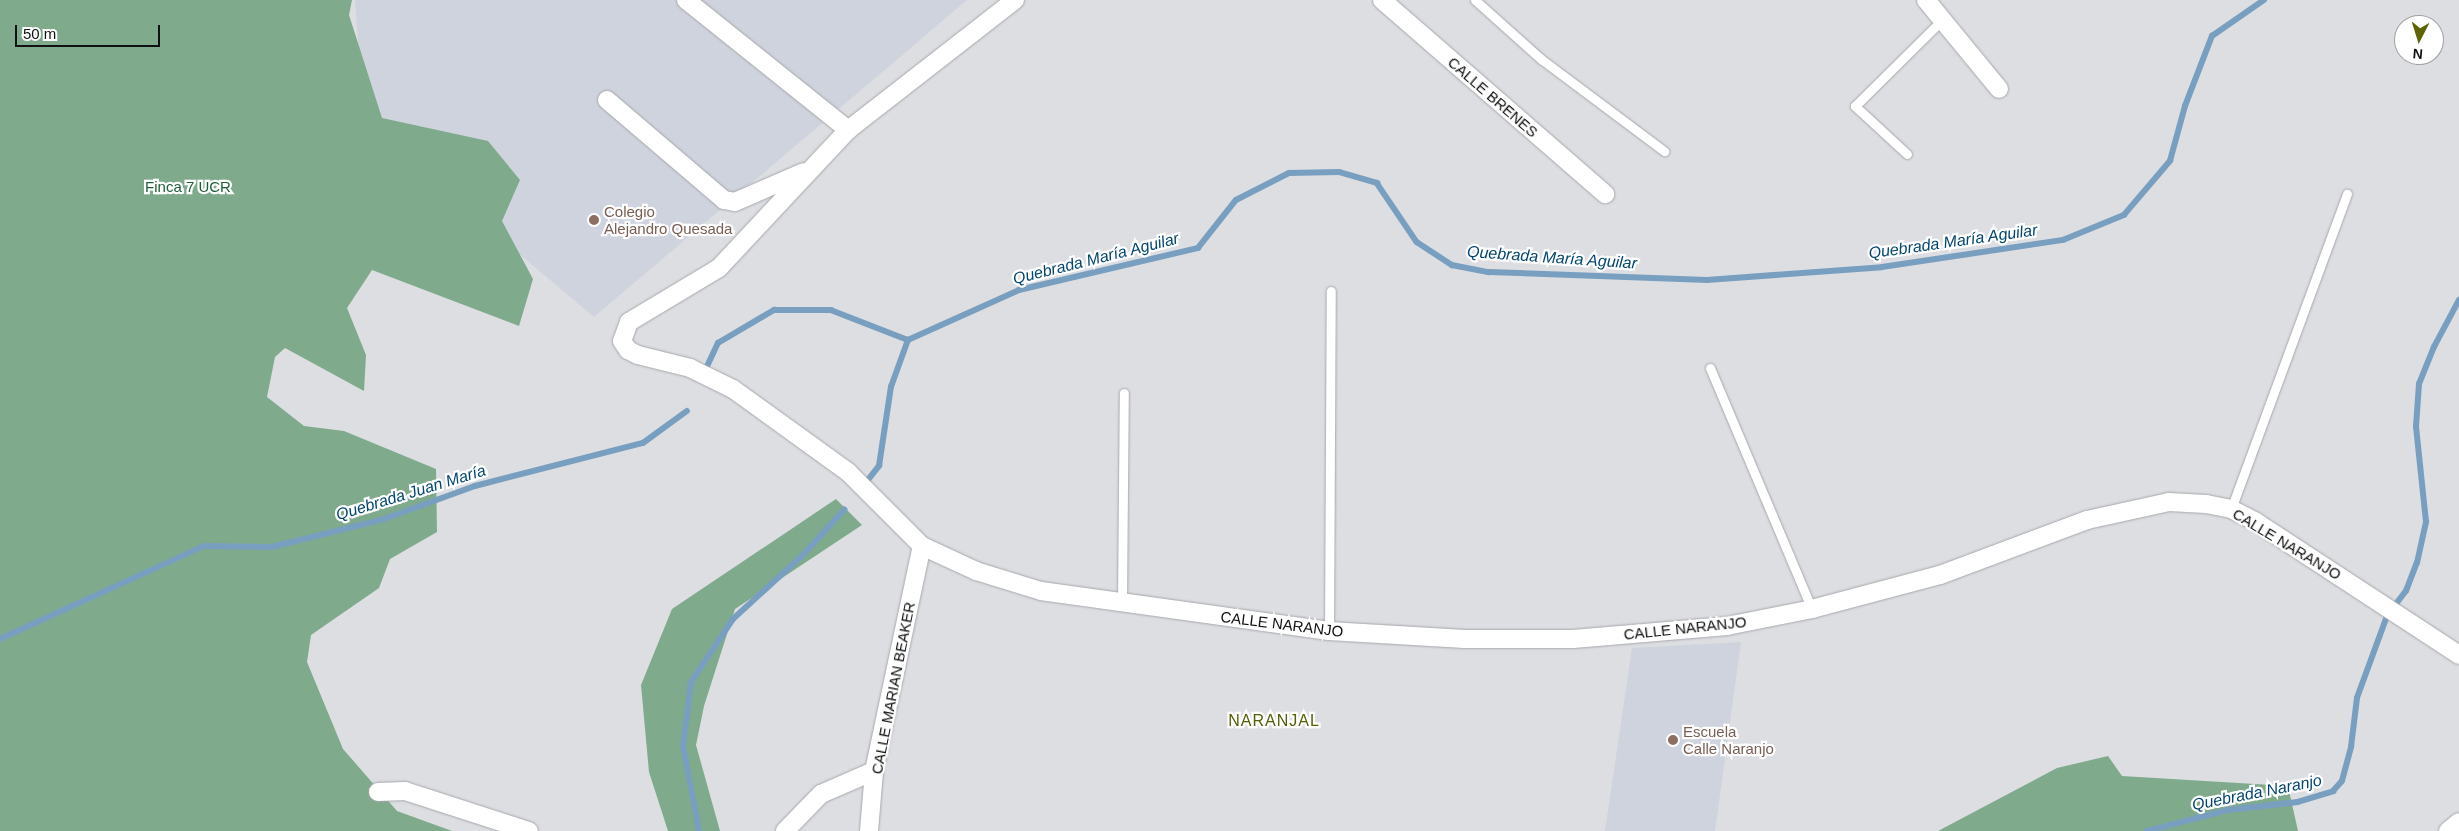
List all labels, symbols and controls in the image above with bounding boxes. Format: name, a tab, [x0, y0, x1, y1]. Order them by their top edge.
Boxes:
scale bar	[18, 15, 162, 47]
north arrow	[2394, 15, 2444, 65]
text: 50 m	[23, 25, 56, 42]
text: N	[2412, 46, 2424, 62]
street label: CALLE BRENES	[1444, 53, 1542, 141]
park label: Finca 7 UCR	[145, 178, 231, 196]
place label: Colegio Alejandro Quesada	[604, 202, 732, 237]
marker: Colegio Alejandro Quesada	[588, 214, 600, 226]
water label: Quebrada María Aguilar	[1867, 221, 2039, 263]
water label: Quebrada María Aguilar	[1011, 229, 1181, 289]
water label: Quebrada María Aguilar	[1466, 242, 1638, 274]
water label: Quebrada Juan María	[334, 461, 488, 525]
street label: CALLE NARANJO	[2229, 505, 2345, 583]
street label: CALLE MARIAN BEAKER	[867, 600, 919, 776]
street label: CALLE NARANJO	[1220, 608, 1344, 640]
street label: CALLE NARANJO	[1623, 613, 1747, 643]
district label: NARANJAL	[1227, 711, 1321, 731]
place label: Escuela Calle Naranjo	[1683, 722, 1774, 757]
marker: Escuela Calle Naranjo	[1667, 734, 1679, 746]
water label: Quebrada Naranjo	[2191, 771, 2323, 815]

